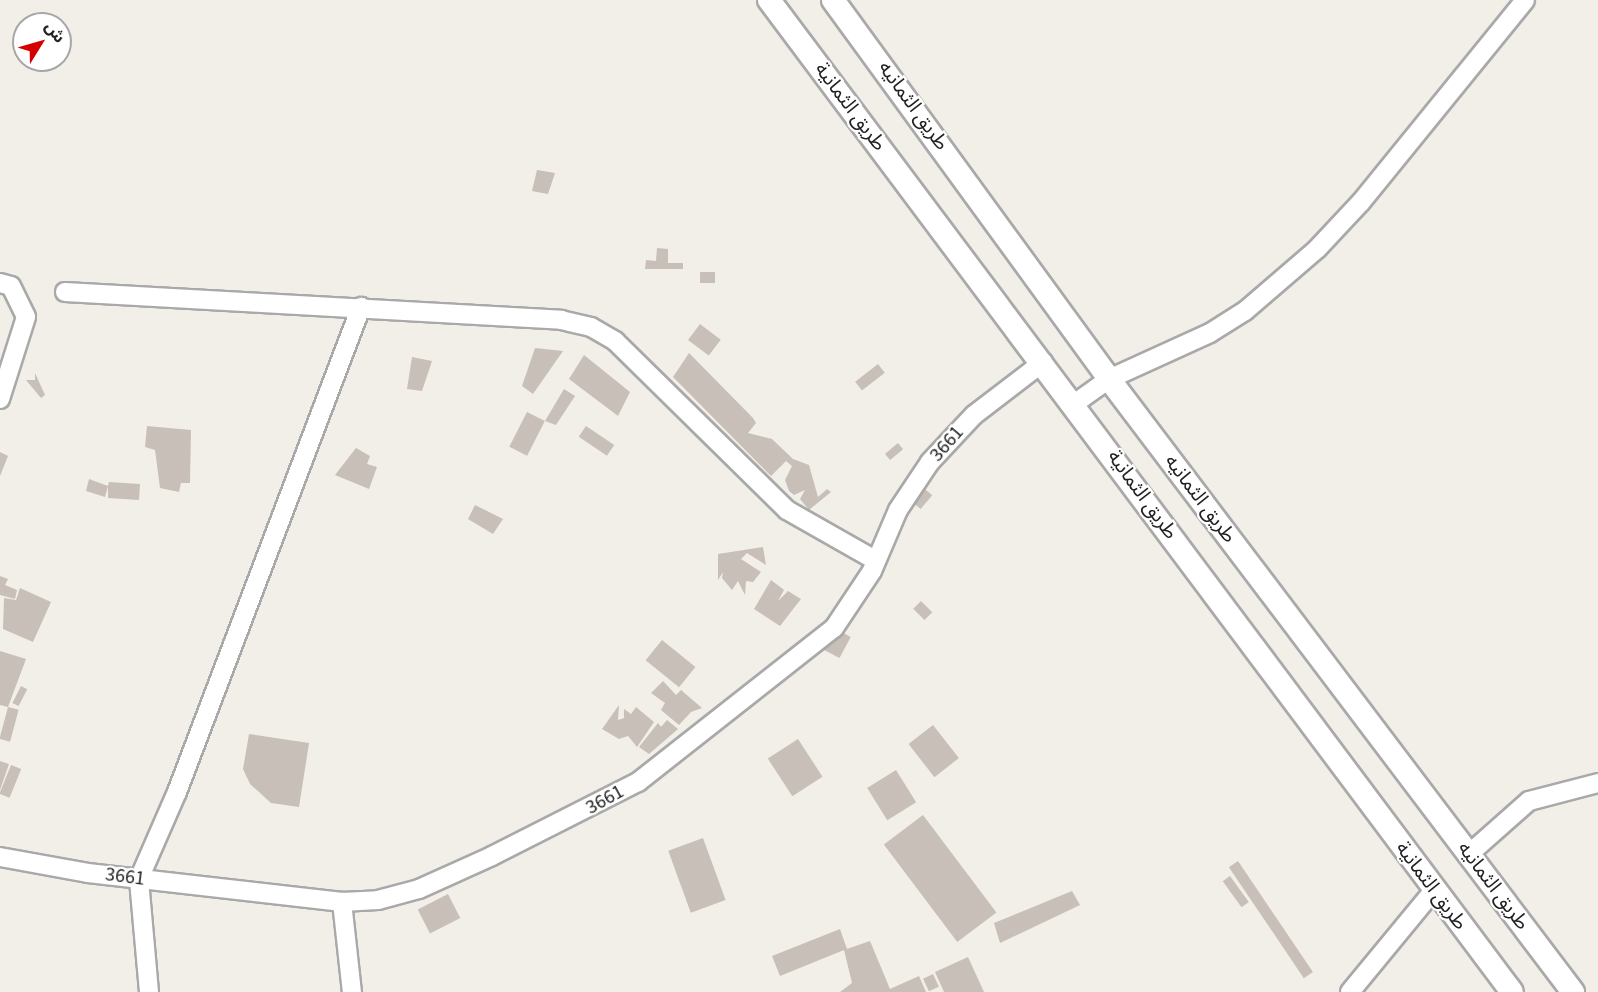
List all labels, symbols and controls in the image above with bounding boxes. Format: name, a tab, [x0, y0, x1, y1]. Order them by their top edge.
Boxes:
north arrow	[12, 12, 72, 72]
text: ش	[39, 17, 70, 48]
street label: طريق الثمانيه	[873, 57, 953, 155]
street label: طريق الثمانية	[809, 58, 891, 156]
street label: 3661	[925, 421, 969, 467]
street label: طريق الثمانية	[1102, 446, 1182, 544]
street label: طريق الثمانيه	[1159, 450, 1241, 548]
street label: 3661	[582, 780, 628, 820]
street label: طريق الثمانية	[1390, 837, 1472, 935]
street label: طريق الثمانيه	[1452, 837, 1534, 935]
street label: 3661	[104, 863, 146, 891]

